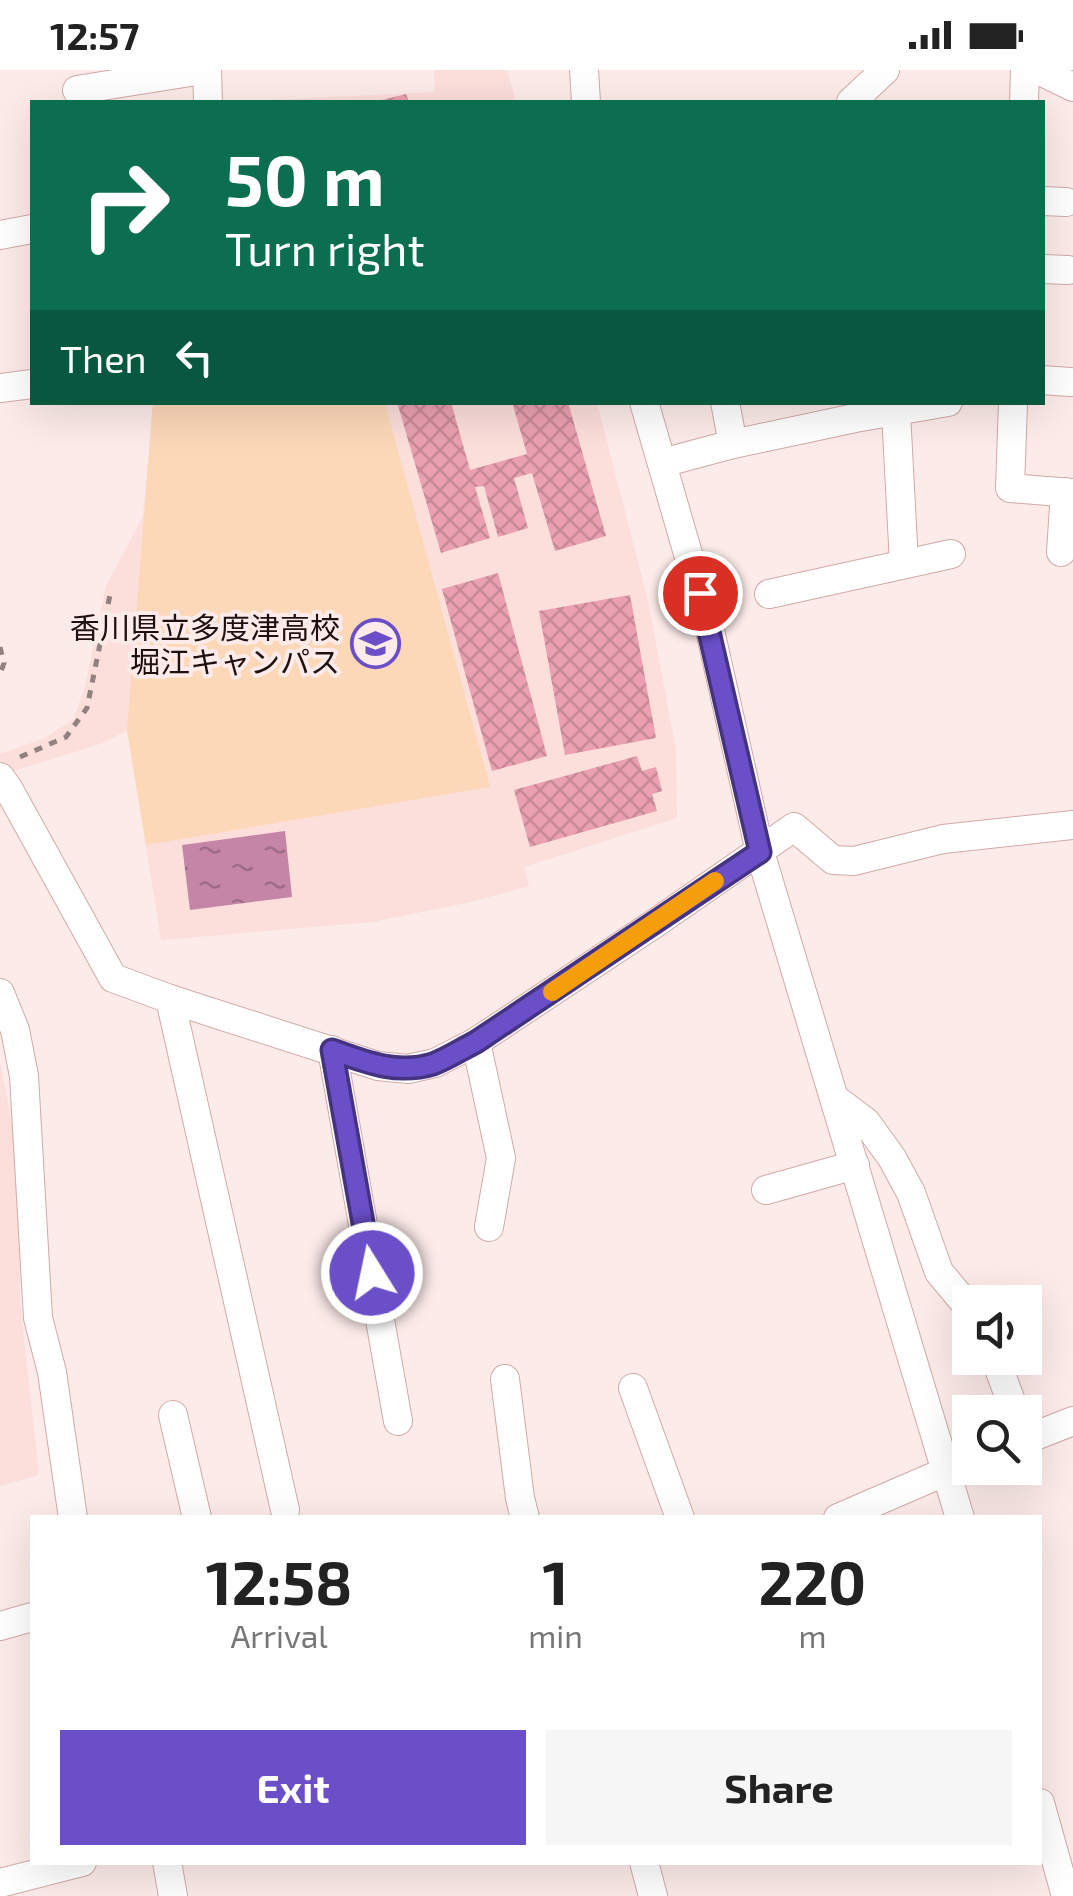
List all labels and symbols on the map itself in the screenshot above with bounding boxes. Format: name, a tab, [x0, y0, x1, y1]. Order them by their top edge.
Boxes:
pin	[658, 551, 743, 636]
place label: 香川県立多度津高校 堀江キャンパス	[70, 609, 340, 679]
school or university icon: 香川県立多度津高校 堀江キャンパス	[349, 618, 401, 670]
position arrow	[320, 1221, 424, 1325]

